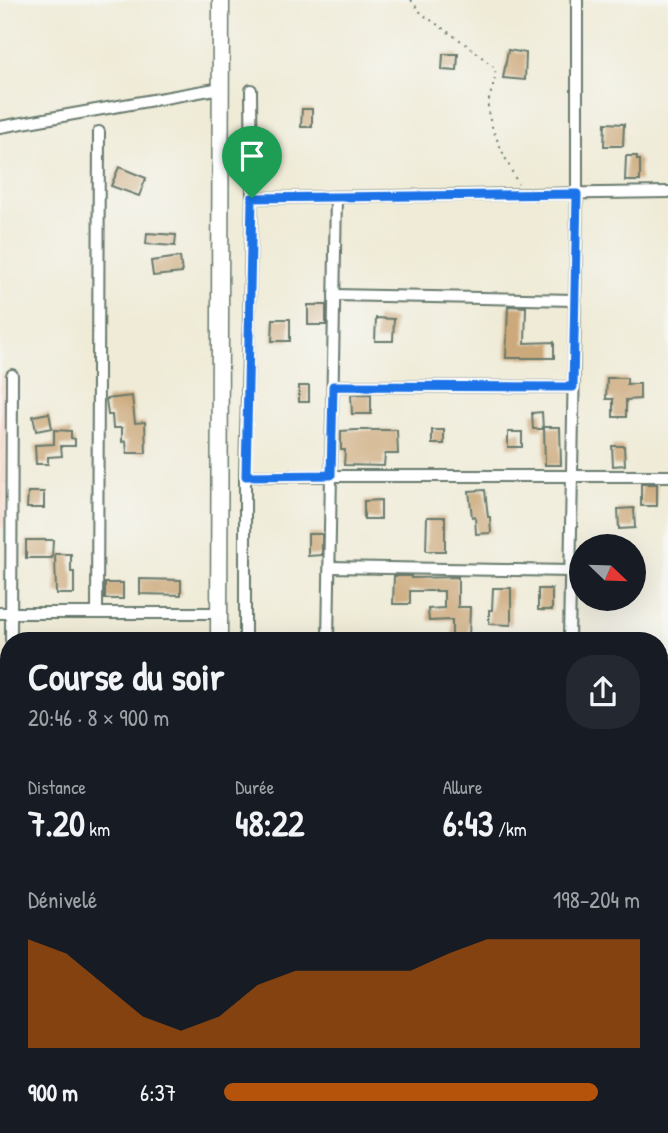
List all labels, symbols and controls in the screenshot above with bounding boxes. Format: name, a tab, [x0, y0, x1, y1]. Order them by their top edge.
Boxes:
pin	[222, 126, 282, 198]
icon: arrive	[233, 137, 271, 175]
north arrow	[569, 534, 646, 611]
map controls	[569, 534, 646, 611]
text: Course du soir	[28, 650, 224, 702]
button: share	[566, 655, 640, 729]
text: 20:46 · 8 × 900 m	[28, 702, 169, 733]
text: Distance	[28, 774, 86, 800]
text: Durée	[235, 774, 274, 800]
text: Allure	[443, 774, 483, 800]
text: 7.20	[28, 800, 85, 847]
text: 48:22	[235, 800, 305, 847]
text: 6:43	[443, 800, 494, 847]
text: km	[85, 816, 110, 842]
text: /km	[494, 816, 527, 842]
text: Dénivelé	[28, 884, 97, 915]
text: 198–204 m	[553, 884, 640, 915]
text: 900 m	[28, 1077, 78, 1108]
text: 6:37	[140, 1077, 176, 1108]

